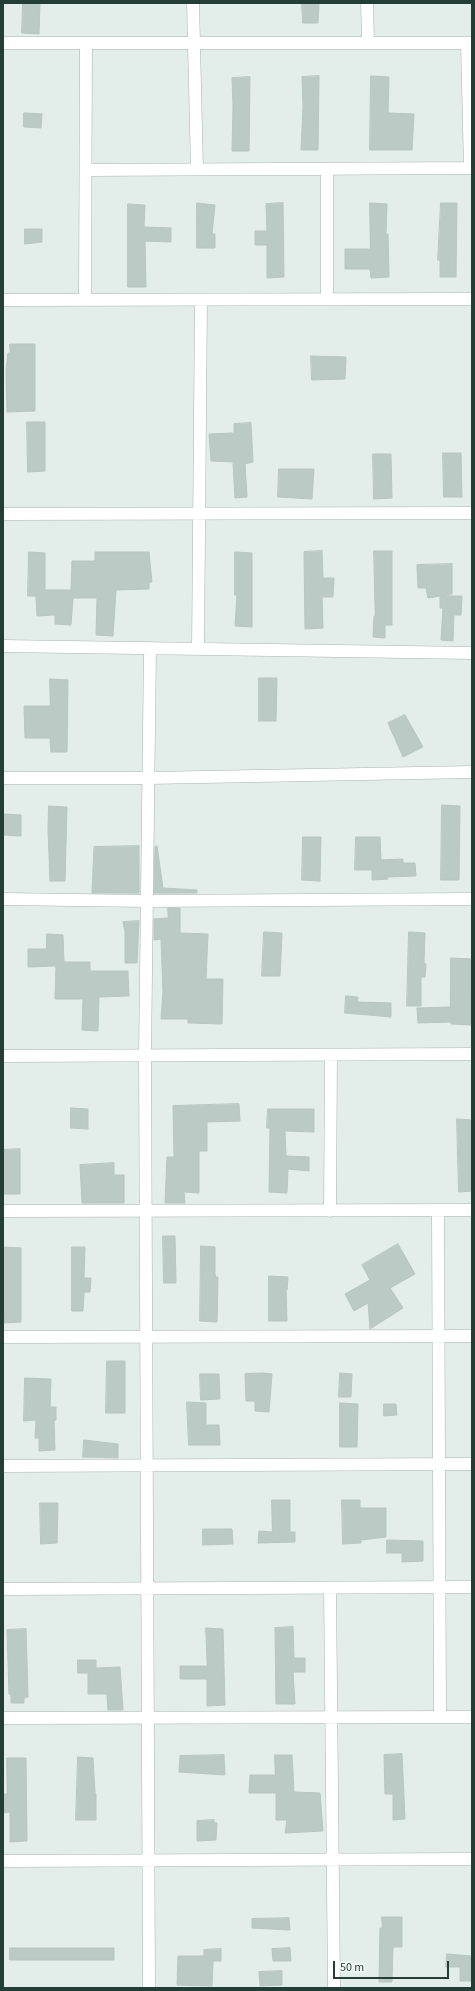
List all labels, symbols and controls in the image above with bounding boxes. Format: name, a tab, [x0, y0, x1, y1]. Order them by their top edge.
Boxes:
scale bar	[335, 1953, 451, 1979]
text: 50 m	[340, 1959, 364, 1976]

